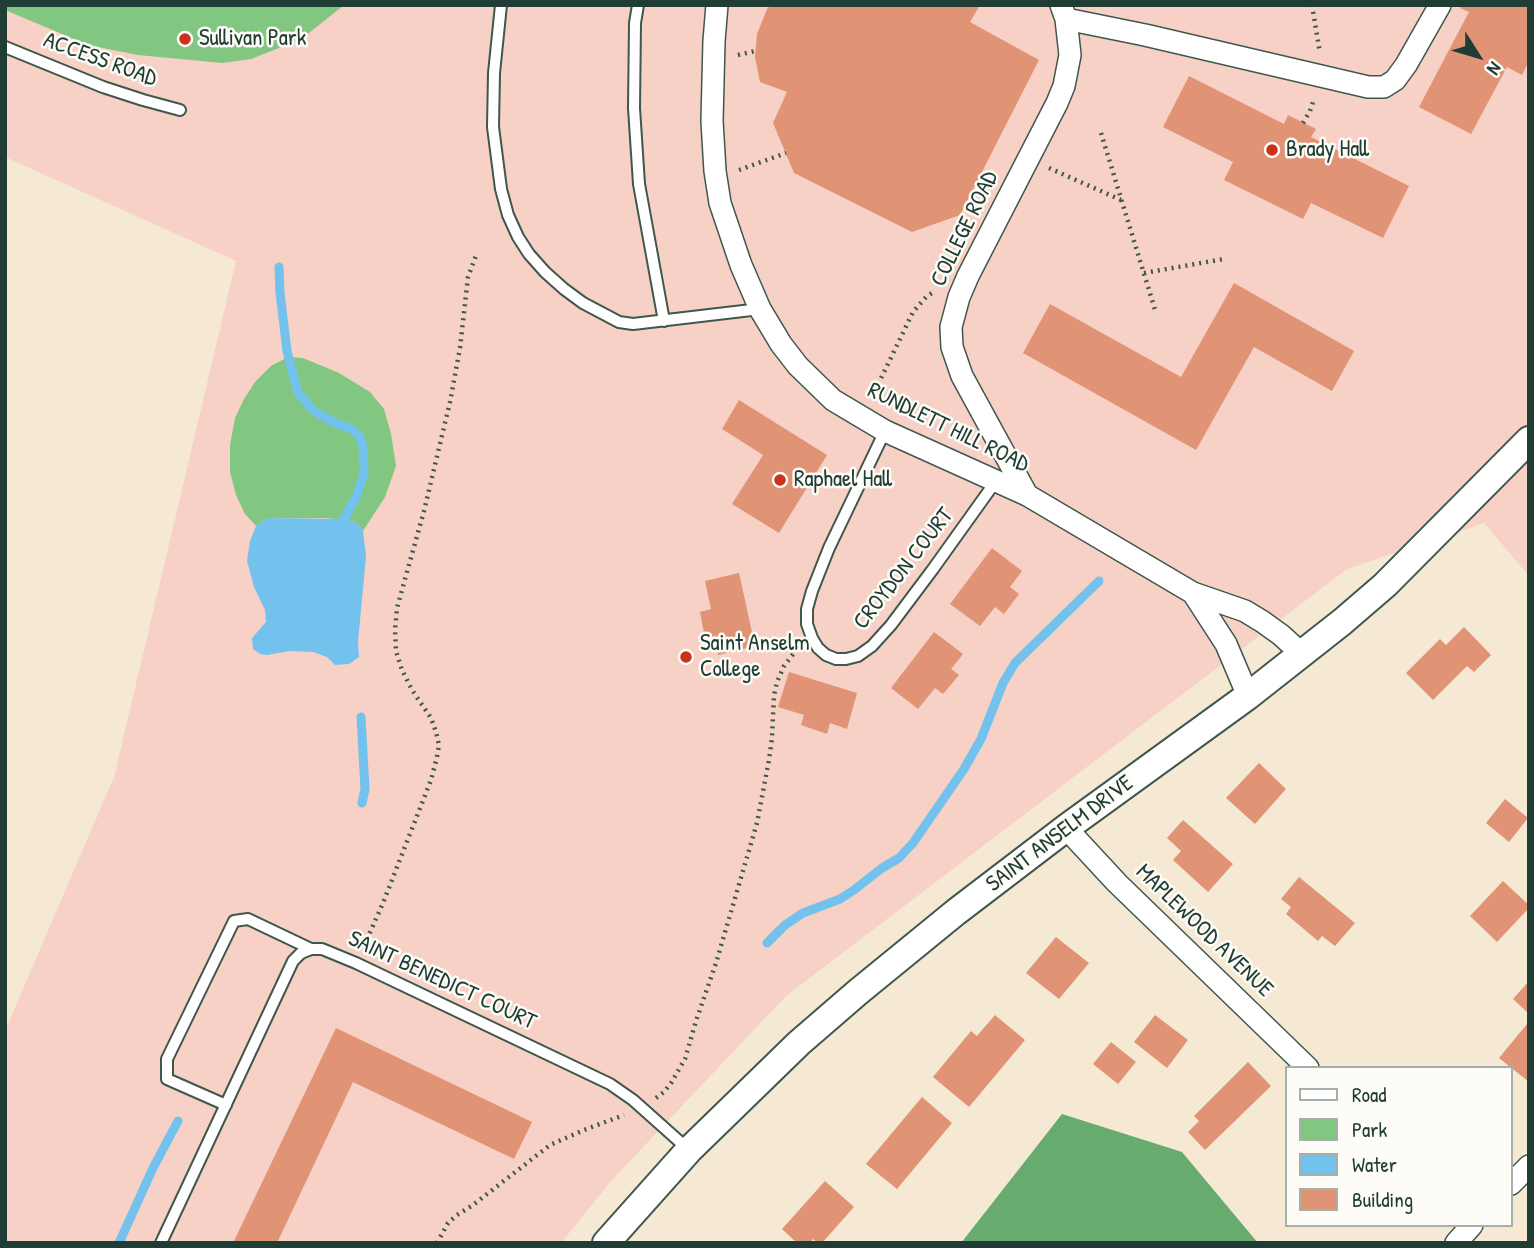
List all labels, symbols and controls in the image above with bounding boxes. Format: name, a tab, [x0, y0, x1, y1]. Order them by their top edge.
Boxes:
north arrow	[1443, 21, 1513, 91]
place label: Sullivan Park	[199, 25, 306, 53]
street label: ACCESS ROAD	[40, 27, 160, 93]
marker: Sullivan Park	[177, 31, 193, 47]
text: N	[1481, 57, 1508, 80]
place label: Brady Hall	[1286, 136, 1369, 164]
marker: Brady Hall	[1264, 142, 1280, 158]
street label: COLLEGE ROAD	[925, 167, 1005, 291]
street label: RUNDLETT HILL ROAD	[863, 377, 1033, 479]
place label: Raphael Hall	[794, 466, 892, 494]
marker: Raphael Hall	[772, 472, 788, 488]
street label: CROYDON COURT	[848, 503, 960, 635]
place label: Saint Anselm College	[700, 630, 810, 684]
marker: Saint Anselm College	[678, 649, 694, 665]
street label: SAINT ANSELM DRIVE	[981, 770, 1139, 898]
street label: MAPLEWOOD AVENUE	[1130, 859, 1278, 1003]
street label: SAINT BENEDICT COURT	[344, 925, 540, 1037]
legend	[1286, 1066, 1513, 1227]
text: Road	[1352, 1080, 1386, 1109]
text: Park	[1352, 1115, 1387, 1144]
text: Water	[1352, 1150, 1397, 1179]
text: Building	[1352, 1185, 1413, 1214]

